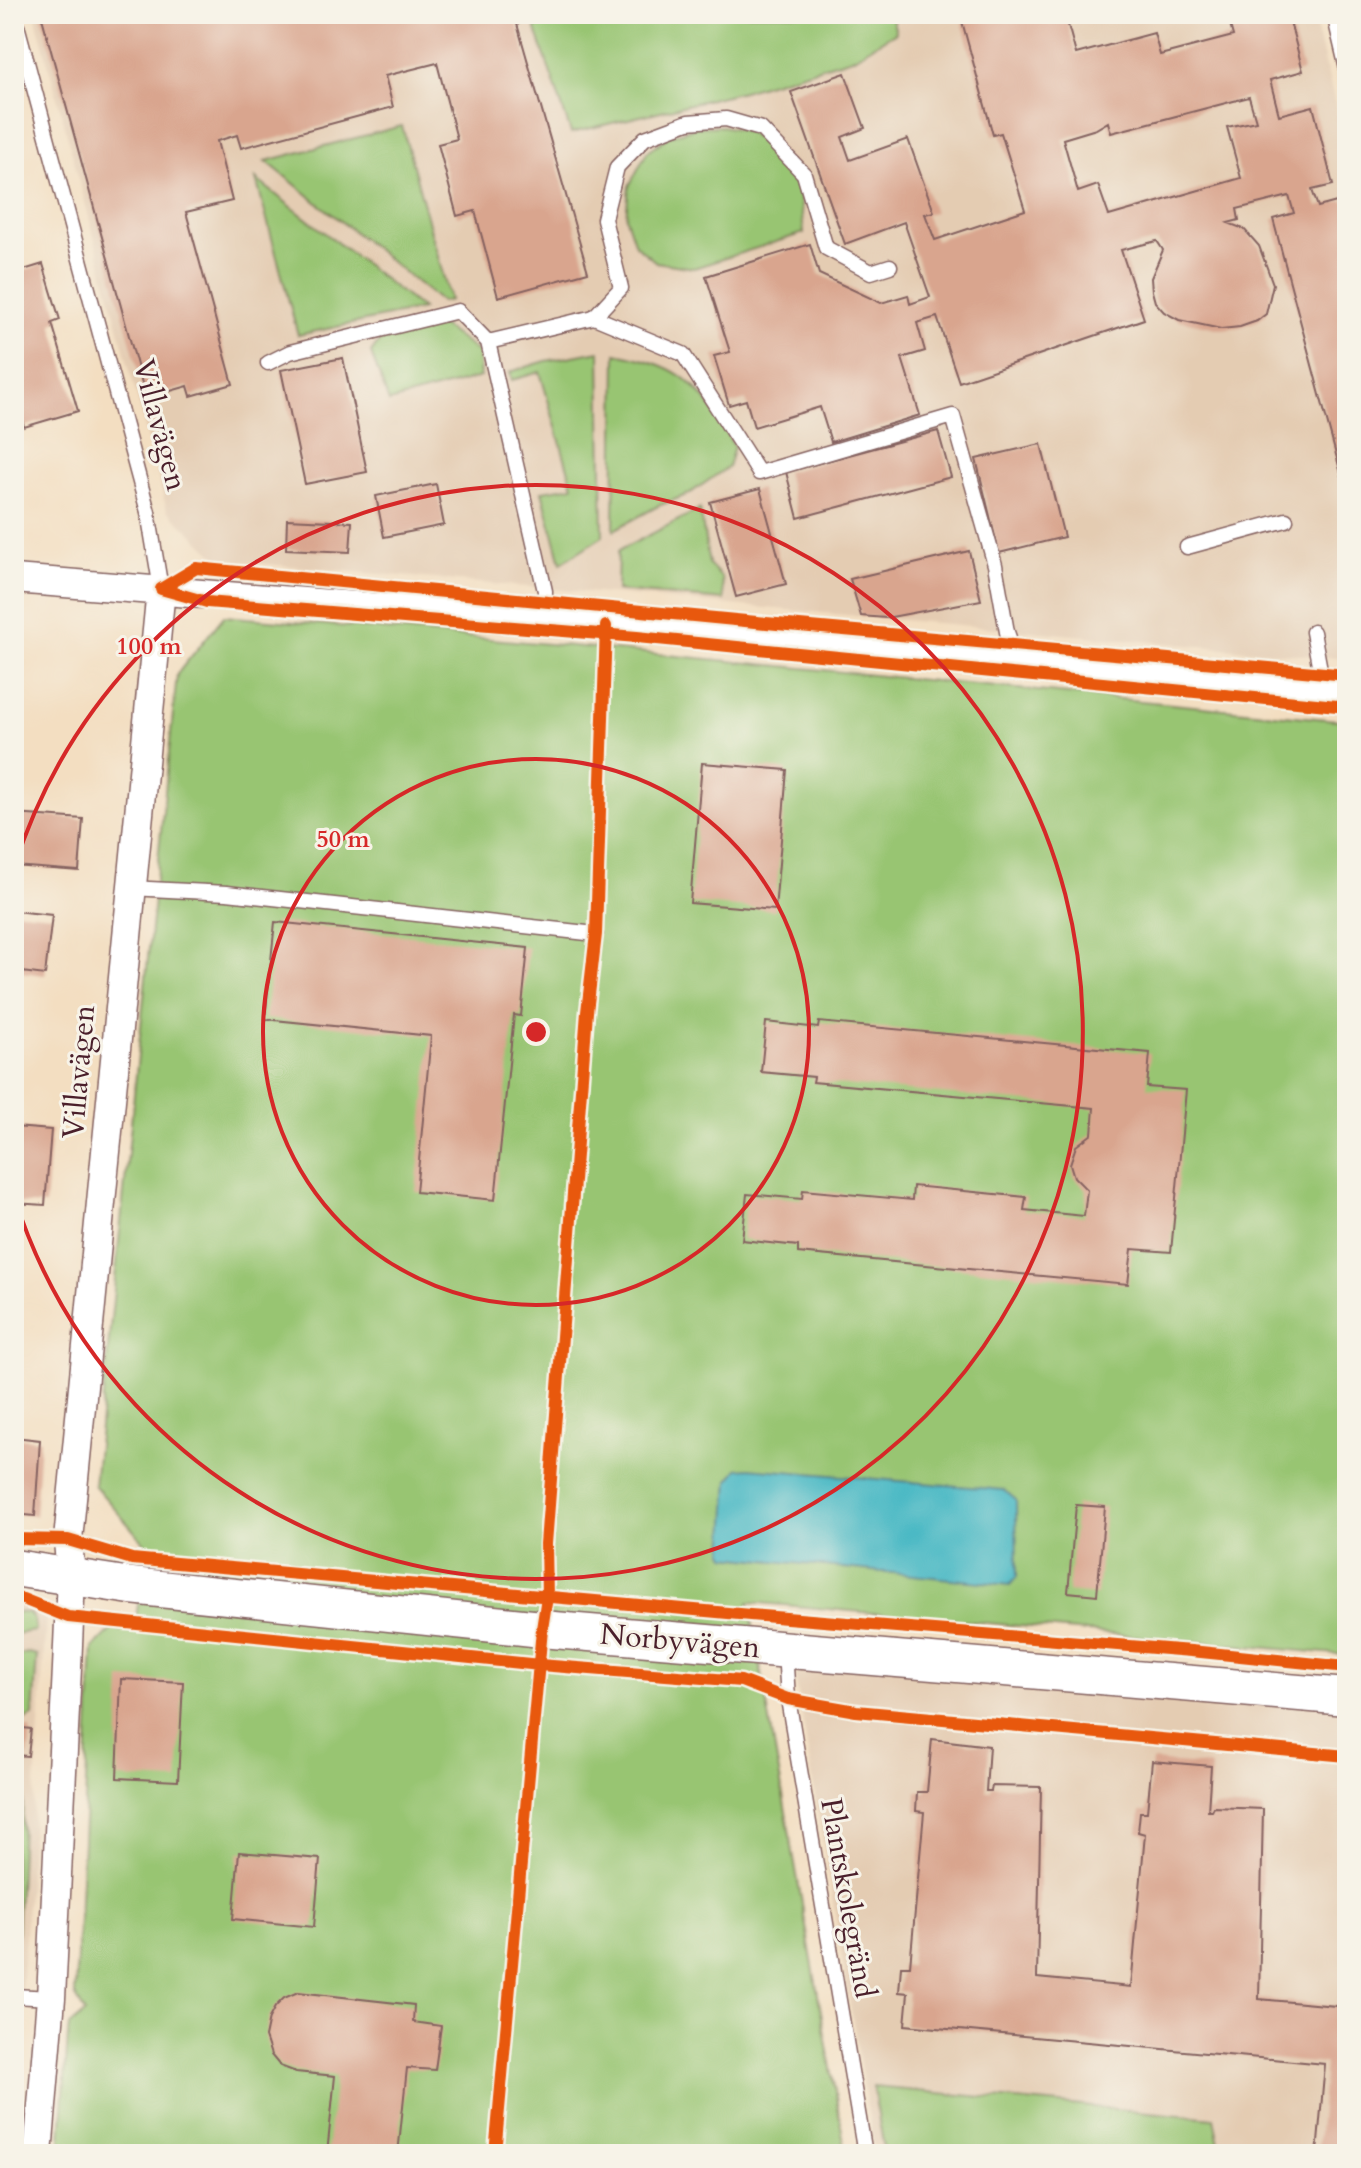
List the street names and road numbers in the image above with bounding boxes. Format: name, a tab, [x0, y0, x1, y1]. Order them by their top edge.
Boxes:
street label: Villavägen	[123, 355, 197, 495]
street label: Villavägen	[53, 1003, 105, 1141]
street label: Norbyvägen	[598, 1614, 762, 1668]
street label: Plantskolegränd	[810, 1795, 886, 2001]

